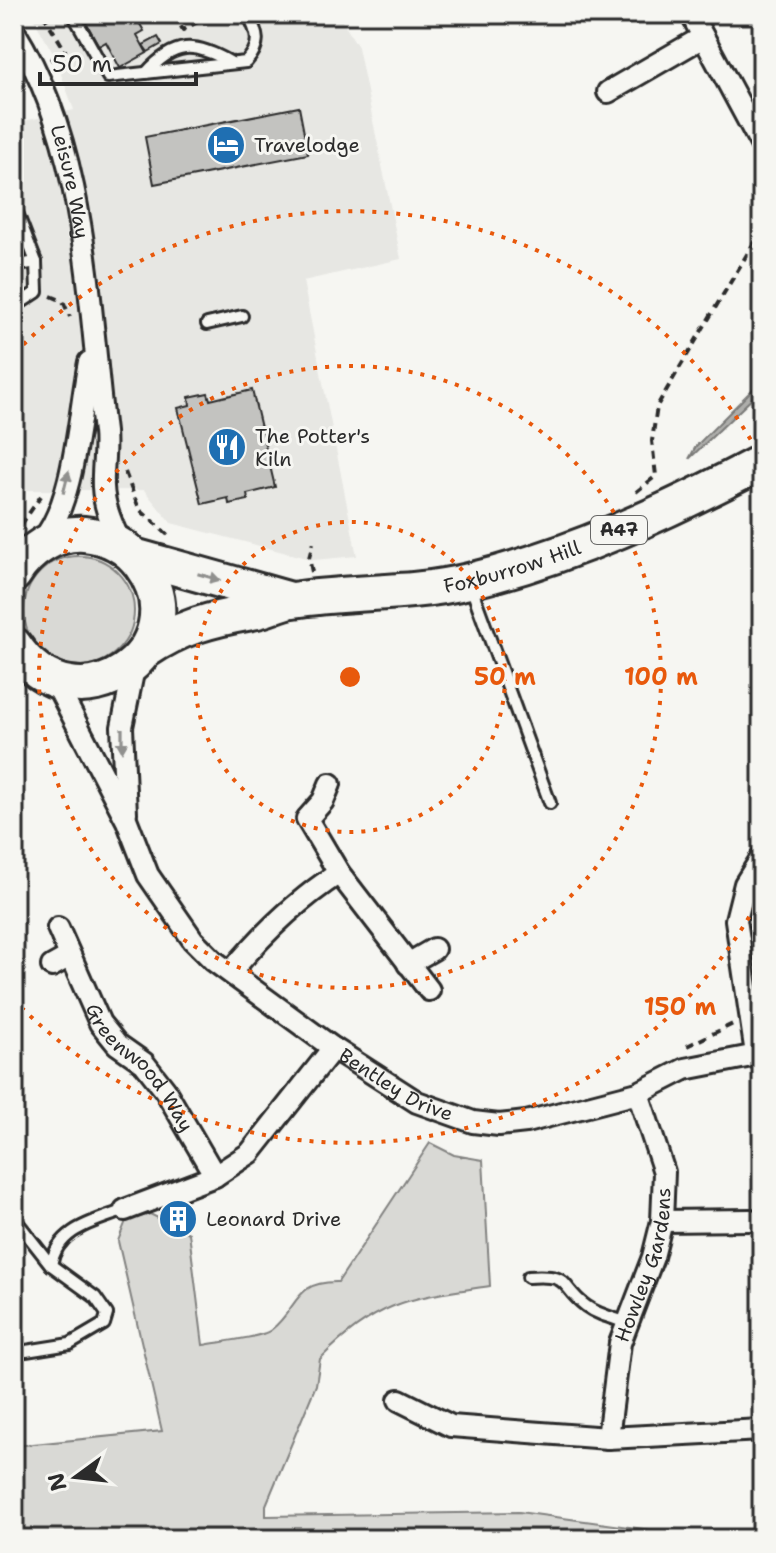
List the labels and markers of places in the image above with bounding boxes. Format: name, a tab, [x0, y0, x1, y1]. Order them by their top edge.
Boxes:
hotel icon: Travelodge	[205, 124, 247, 166]
place label: Travelodge	[254, 132, 360, 158]
place label: The Potter's Kiln	[255, 423, 370, 472]
restaurant icon: The Potter's Kiln	[206, 426, 248, 468]
centre of rings	[336, 663, 364, 691]
building icon: Leonard Drive	[157, 1198, 199, 1240]
place label: Leonard Drive	[206, 1206, 341, 1232]

